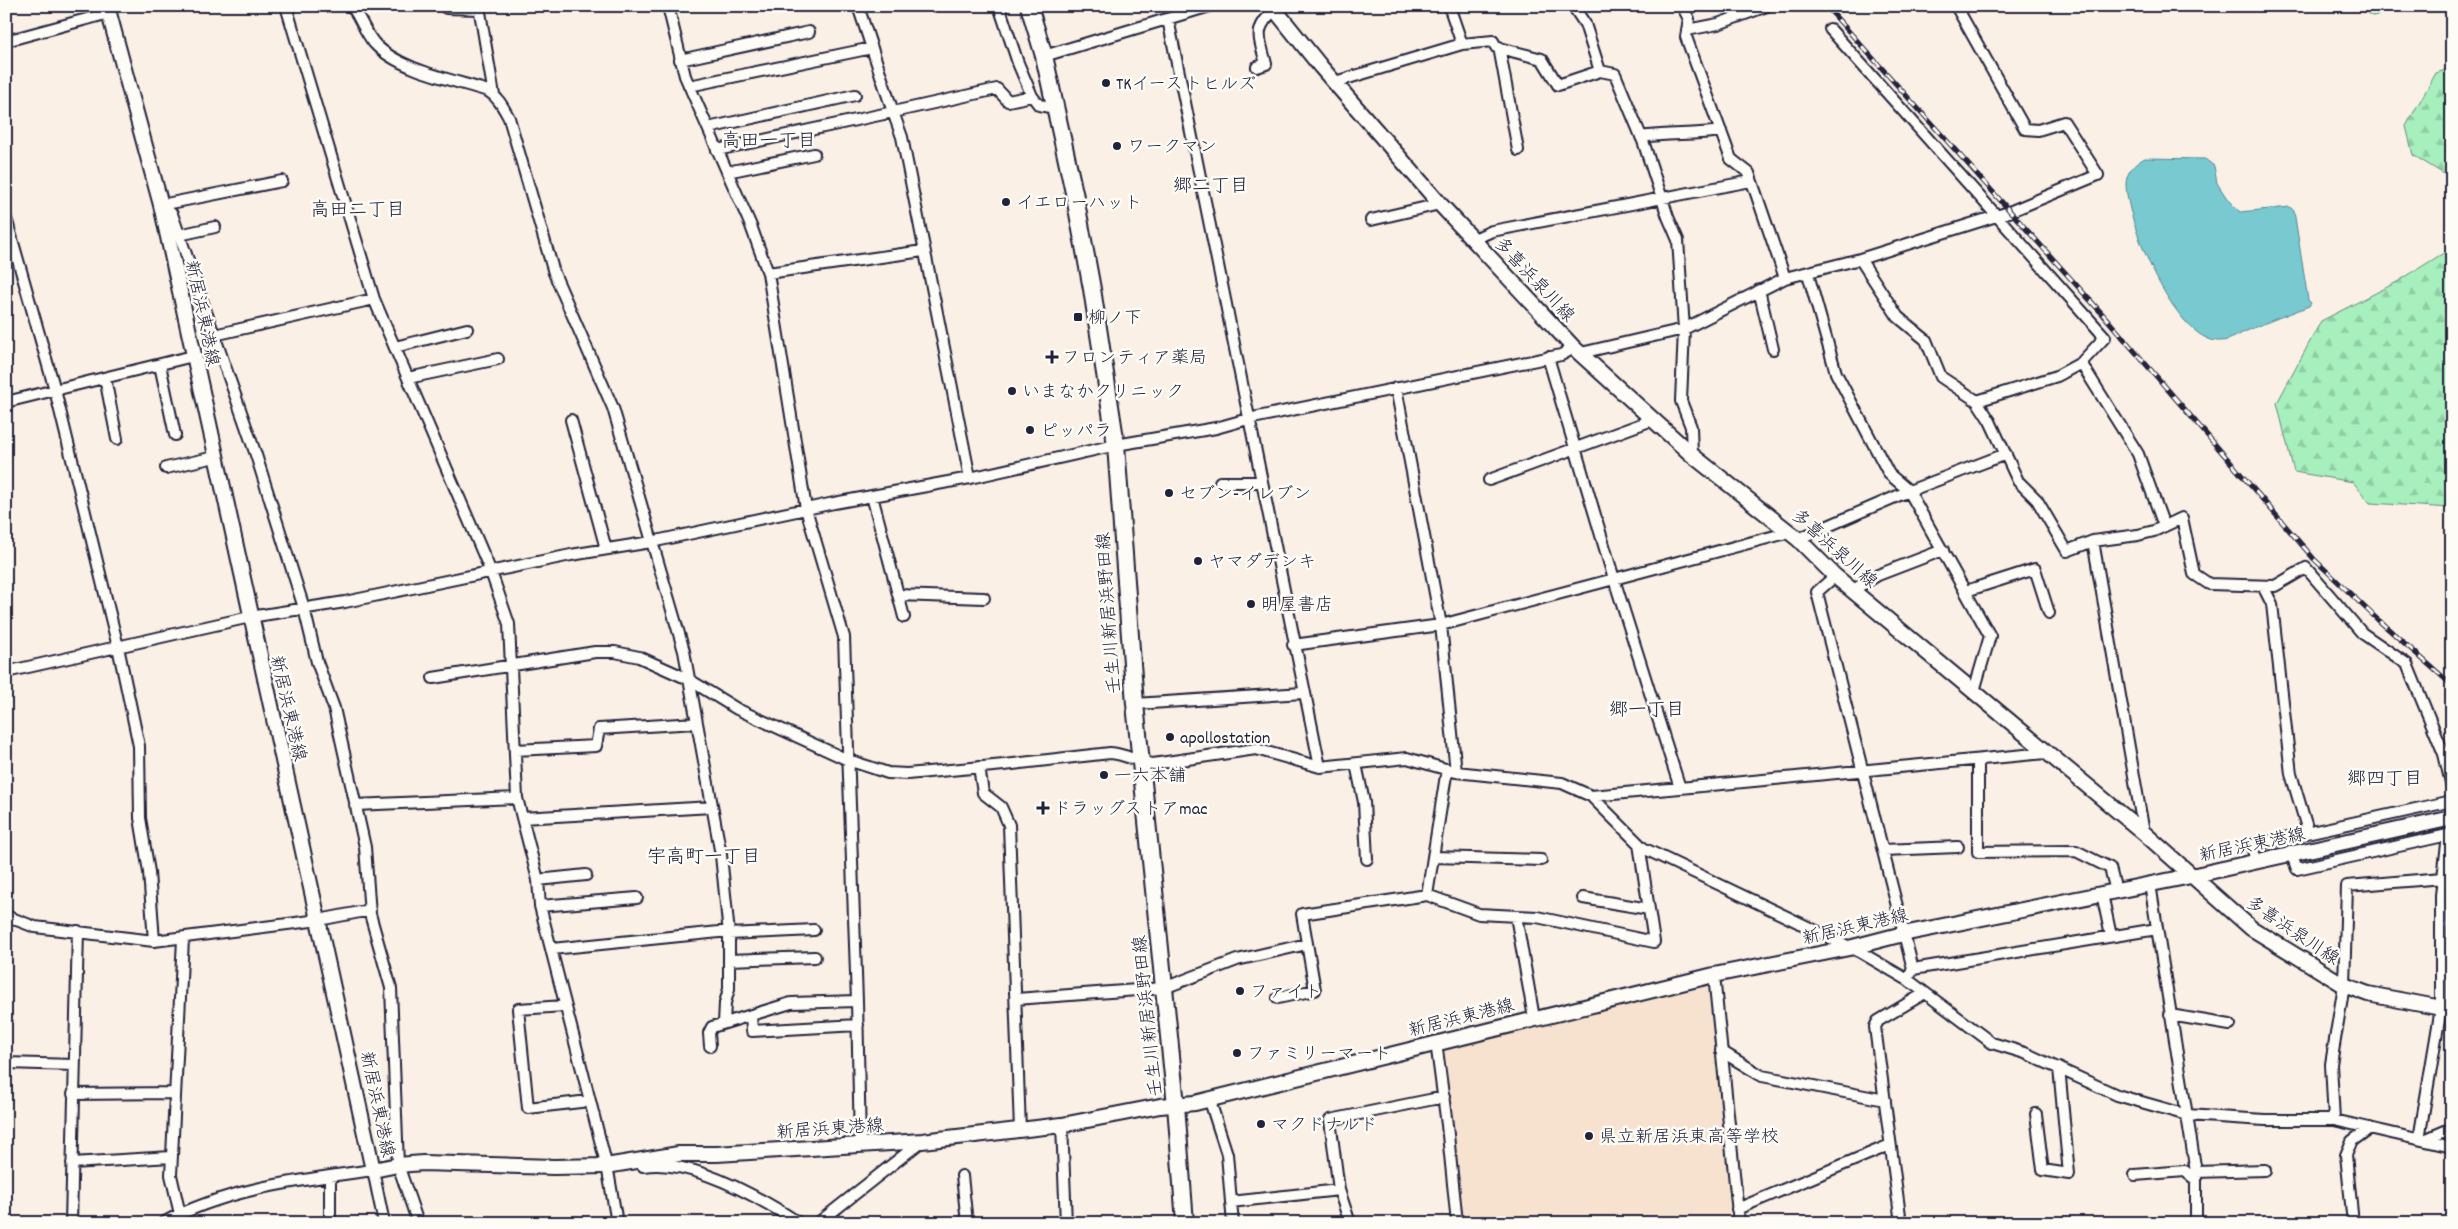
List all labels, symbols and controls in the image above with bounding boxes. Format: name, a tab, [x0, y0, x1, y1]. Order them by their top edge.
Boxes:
place label: TKイーストヒルズ	[1116, 73, 1256, 98]
marker: TKイーストヒルズ	[1100, 77, 1112, 89]
district label: 高田一丁目	[721, 129, 817, 156]
place label: ワークマン	[1127, 136, 1217, 161]
marker: ワークマン	[1111, 140, 1123, 152]
district label: 郷二丁目	[1173, 174, 1249, 201]
place label: イエローハット	[1016, 192, 1142, 217]
marker: イエローハット	[1000, 196, 1012, 208]
district label: 高田二丁目	[310, 198, 406, 225]
street label: 多喜浜泉川線	[1487, 233, 1579, 329]
street label: 新居浜東港線	[177, 258, 224, 369]
place label: 柳ノ下	[1088, 307, 1142, 332]
marker: 柳ノ下	[1072, 311, 1084, 323]
place label: フロンティア薬局	[1062, 347, 1207, 372]
marker: フロンティア薬局	[1046, 351, 1058, 363]
place label: いまなかクリニック	[1022, 381, 1184, 406]
marker: いまなかクリニック	[1006, 385, 1018, 397]
place label: ピッパラ	[1040, 420, 1112, 445]
marker: ピッパラ	[1024, 424, 1036, 436]
place label: セブン-イレブン	[1179, 483, 1311, 508]
marker: セブン-イレブン	[1163, 487, 1175, 499]
street label: 多喜浜泉川線	[1785, 504, 1882, 595]
street label: 壬生川新居浜野田線	[1092, 531, 1129, 695]
place label: ヤマダデンキ	[1208, 551, 1316, 576]
marker: ヤマダデンキ	[1192, 555, 1204, 567]
place label: 明屋書店	[1261, 594, 1333, 619]
marker: 明屋書店	[1245, 598, 1257, 610]
street label: 新居浜東港線	[262, 653, 311, 764]
district label: 郷一丁目	[1609, 698, 1685, 725]
place label: apollostation	[1180, 727, 1270, 752]
marker: apollostation	[1164, 731, 1176, 743]
place label: 一六本舗	[1114, 765, 1186, 790]
district label: 郷四丁目	[2347, 767, 2423, 794]
marker: 一六本舗	[1098, 769, 1110, 781]
place label: ドラッグストアmac	[1053, 798, 1207, 823]
marker: ドラッグストアmac	[1037, 802, 1049, 814]
street label: 新居浜東港線	[2197, 823, 2308, 870]
district label: 宇高町一丁目	[647, 845, 761, 872]
street label: 多喜浜泉川線	[2240, 892, 2343, 973]
street label: 新居浜東港線	[1800, 904, 1911, 953]
street label: 壬生川新居浜野田線	[1129, 934, 1170, 1098]
place label: ファイト	[1250, 981, 1322, 1006]
marker: ファイト	[1234, 985, 1246, 997]
street label: 新居浜東港線	[1406, 994, 1517, 1045]
place label: ファミリーマート	[1247, 1043, 1391, 1068]
marker: ファミリーマート	[1231, 1047, 1243, 1059]
street label: 新居浜東港線	[352, 1049, 399, 1160]
street label: 新居浜東港線	[775, 1114, 885, 1147]
place label: マクドナルド	[1271, 1114, 1378, 1139]
marker: マクドナルド	[1255, 1118, 1267, 1130]
place label: 県立新居浜東高等学校	[1599, 1126, 1779, 1151]
marker: 県立新居浜東高等学校	[1583, 1130, 1595, 1142]

